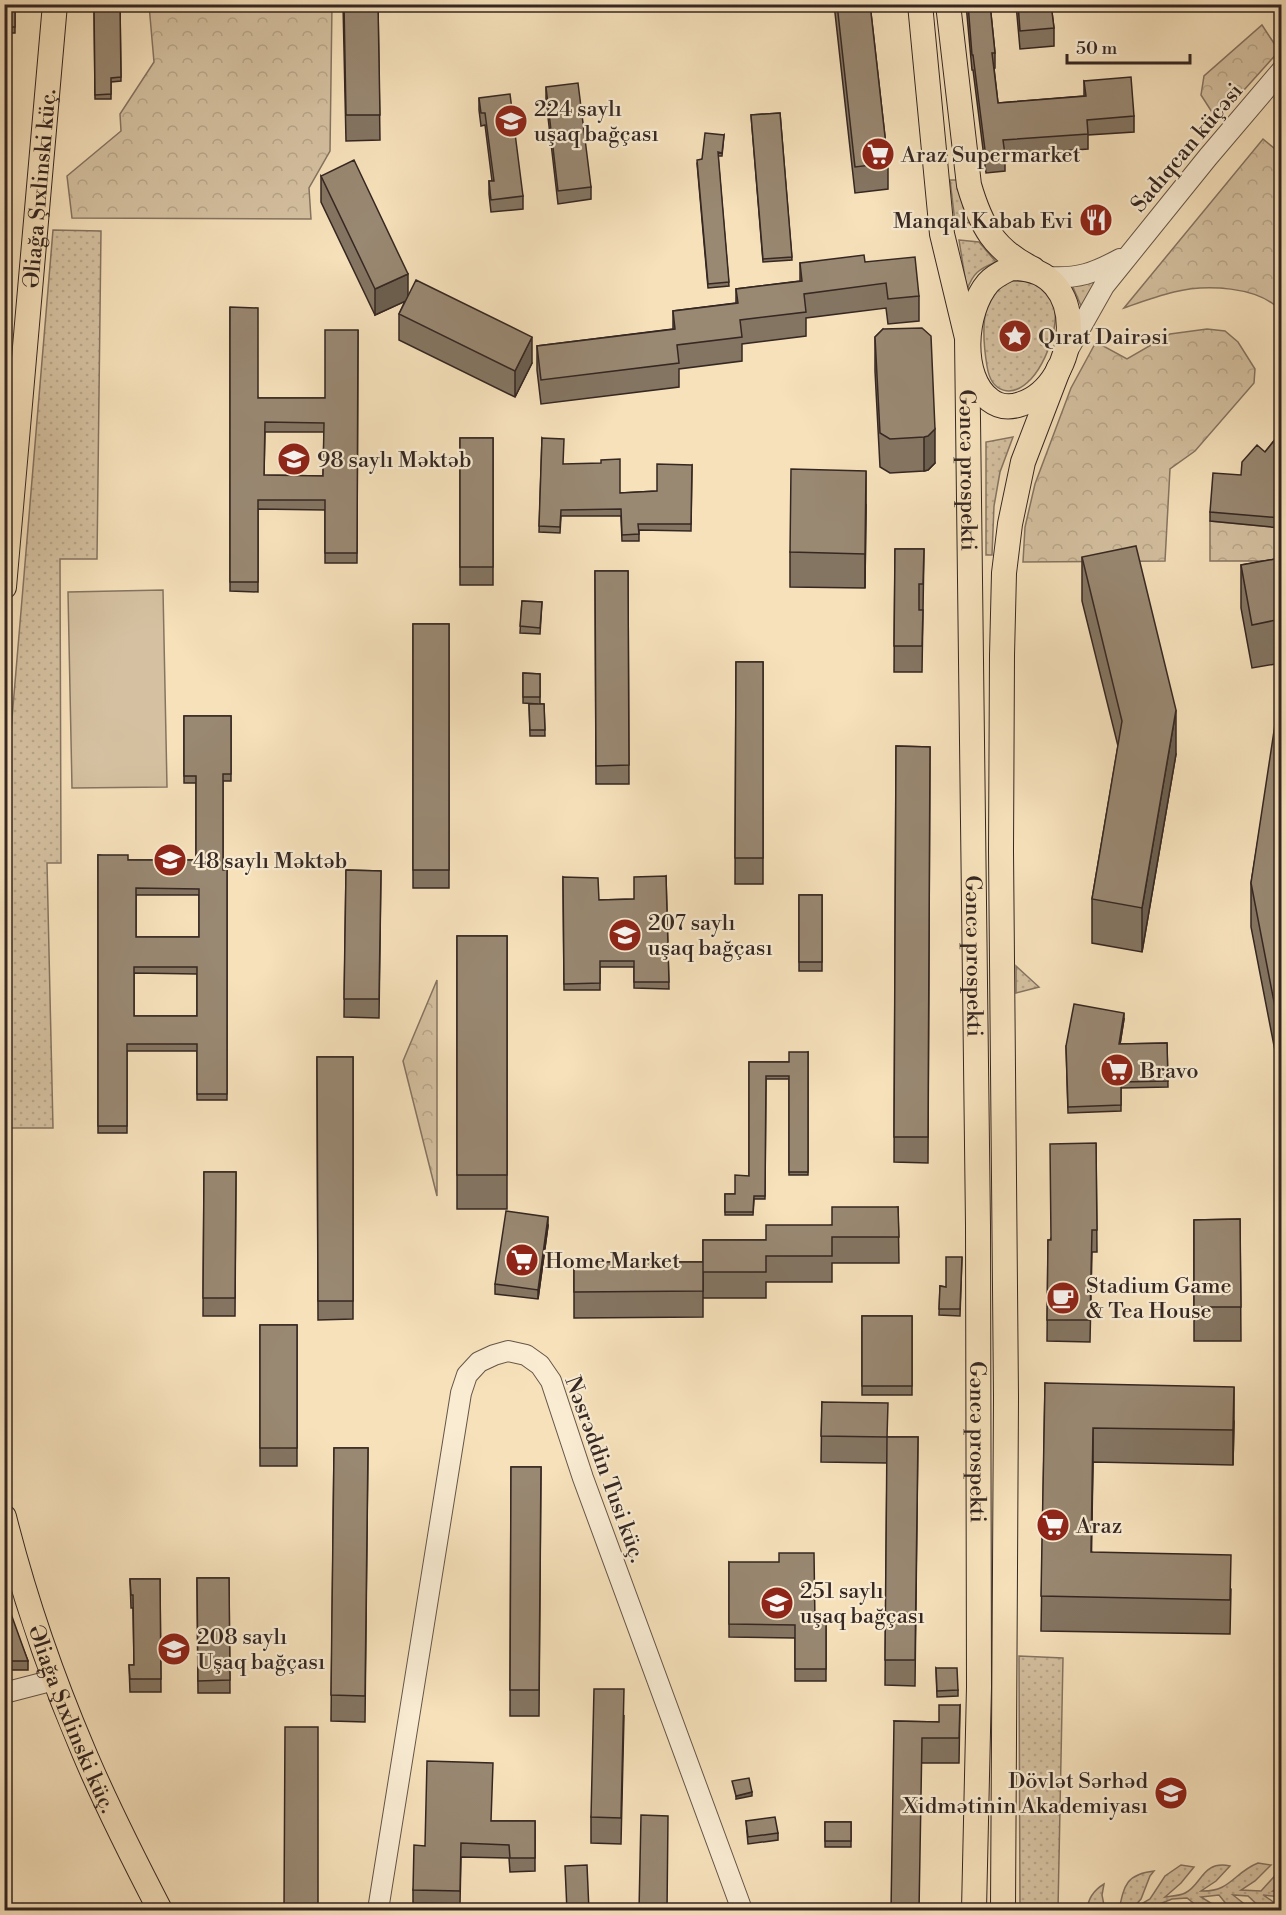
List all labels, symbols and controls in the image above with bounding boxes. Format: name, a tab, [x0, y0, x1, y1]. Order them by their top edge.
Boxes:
scale bar	[1067, 27, 1190, 65]
text: 50 m	[1076, 37, 1118, 60]
street label: Sadıqcan küçəsi	[1125, 78, 1249, 218]
street label: Əliağa Şıxlinski küç.	[18, 88, 63, 290]
place label: 224 saylı uşaq bağçası	[534, 96, 659, 148]
school or university icon: 224 saylı uşaq bağçası	[493, 103, 529, 139]
supermarket icon: Araz Supermarket	[860, 136, 896, 172]
place label: Araz Supermarket	[900, 142, 1081, 169]
restaurant icon: Manqal Kabab Evi	[1078, 202, 1114, 238]
place label: Manqal Kabab Evi	[893, 208, 1073, 235]
place icon: Qırat Dairəsi	[997, 318, 1033, 354]
place label: Qırat Dairəsi	[1038, 324, 1168, 351]
street label: Gəncə prospekti	[953, 389, 982, 551]
school or university icon: 98 saylı Məktəb	[276, 441, 312, 477]
place label: 98 saylı Məktəb	[317, 447, 472, 474]
school or university icon: 48 saylı Məktəb	[152, 842, 188, 878]
place label: 48 saylı Məktəb	[193, 848, 347, 875]
street label: Gəncə prospekti	[959, 875, 988, 1037]
place label: 207 saylı uşaq bağçası	[648, 910, 773, 962]
school or university icon: 207 saylı uşaq bağçası	[607, 917, 643, 953]
supermarket icon: Bravo	[1099, 1052, 1135, 1088]
place label: Bravo	[1139, 1058, 1199, 1085]
supermarket icon: Home Market	[504, 1242, 540, 1278]
place label: Home Market	[545, 1248, 680, 1275]
place label: Stadium Game & Tea House	[1086, 1273, 1232, 1325]
cafe icon: Stadium Game & Tea House	[1045, 1280, 1081, 1316]
street label: Gəncə prospekti	[963, 1361, 991, 1523]
street label: Nəsrəddin Tusi küç.	[558, 1373, 651, 1566]
supermarket icon: Araz	[1035, 1507, 1071, 1543]
place label: Araz	[1075, 1513, 1122, 1540]
place label: 251 saylı uşaq bağçası	[800, 1578, 925, 1630]
school or university icon: 251 saylı uşaq bağçası	[759, 1585, 795, 1621]
street label: Əliağa Şıxlinski küç.	[22, 1621, 121, 1817]
place label: 208 saylı Uşaq bağçası	[197, 1624, 325, 1676]
school or university icon: 208 saylı Uşaq bağçası	[156, 1631, 192, 1667]
place label: Dövlət Sərhəd Xidmətinin Akademiyası	[902, 1768, 1148, 1820]
school or university icon: Dövlət Sərhəd Xidmətinin Akademiyası	[1153, 1775, 1189, 1811]

